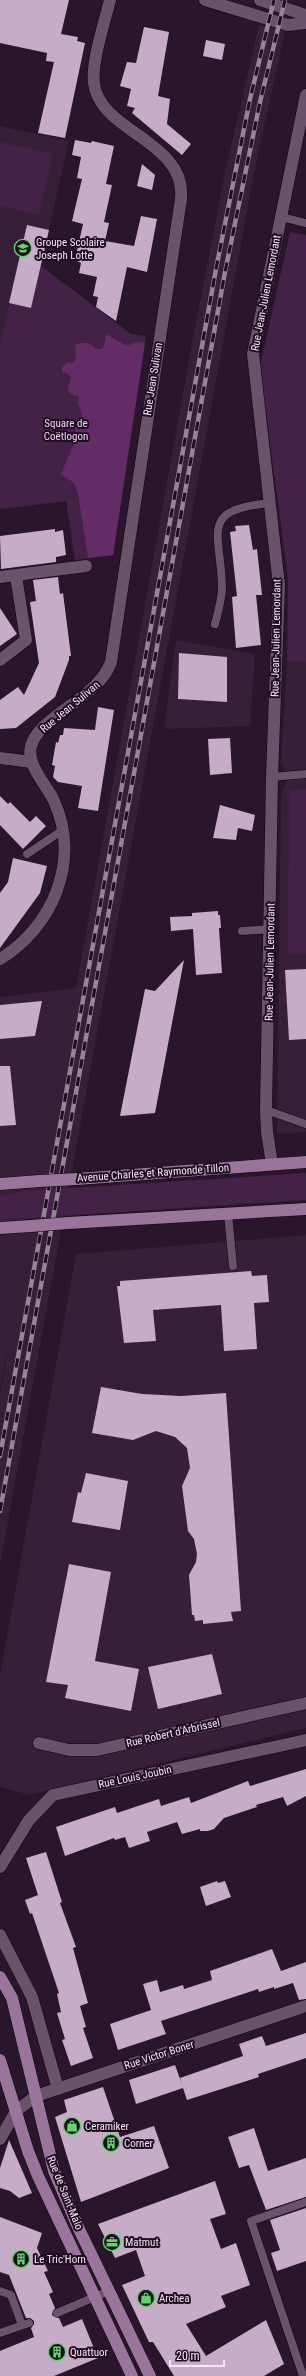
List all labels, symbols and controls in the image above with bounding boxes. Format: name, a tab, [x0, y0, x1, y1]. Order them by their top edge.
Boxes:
street label: Rue Jean-Julien Lemordant	[248, 234, 284, 352]
place label: Groupe Scolaire Joseph Lotte	[36, 236, 105, 262]
school or university icon: Groupe Scolaire Joseph Lotte	[13, 238, 33, 258]
street label: Rue Jean Sulivan	[141, 342, 165, 416]
park label: Square de Coëtlogon	[44, 417, 88, 443]
street label: Rue Jean-Julien Lemordant	[268, 579, 284, 697]
street label: Rue Jean Sulivan	[38, 678, 102, 736]
street label: Rue Jean-Julien Lemordant	[262, 903, 278, 1021]
street label: Avenue Charles et Raymonde Tillon	[77, 1161, 229, 1185]
street label: Rue Robert d'Arbrissel	[125, 1716, 221, 1750]
street label: Rue Louis Joubin	[97, 1763, 173, 1791]
street label: Rue Victor Boner	[123, 2037, 196, 2072]
shop icon: Ceramiker	[62, 2116, 82, 2136]
place label: Ceramiker	[85, 2120, 130, 2133]
building icon: Corner	[101, 2133, 121, 2153]
place label: Corner	[124, 2137, 154, 2150]
street label: Rue de Saint-Malo	[44, 2154, 86, 2232]
office icon: Matmut	[102, 2232, 122, 2252]
place label: Matmut	[125, 2236, 159, 2249]
building icon: Le Tric'Horn	[11, 2249, 31, 2269]
place label: Le Tric'Horn	[34, 2253, 86, 2266]
shop icon: Archea	[136, 2288, 156, 2308]
place label: Archea	[159, 2292, 189, 2305]
building icon: Quattuor	[47, 2342, 67, 2362]
scale bar	[170, 2342, 224, 2368]
place label: Quattuor	[70, 2346, 109, 2359]
text: 20 m	[176, 2349, 200, 2363]

